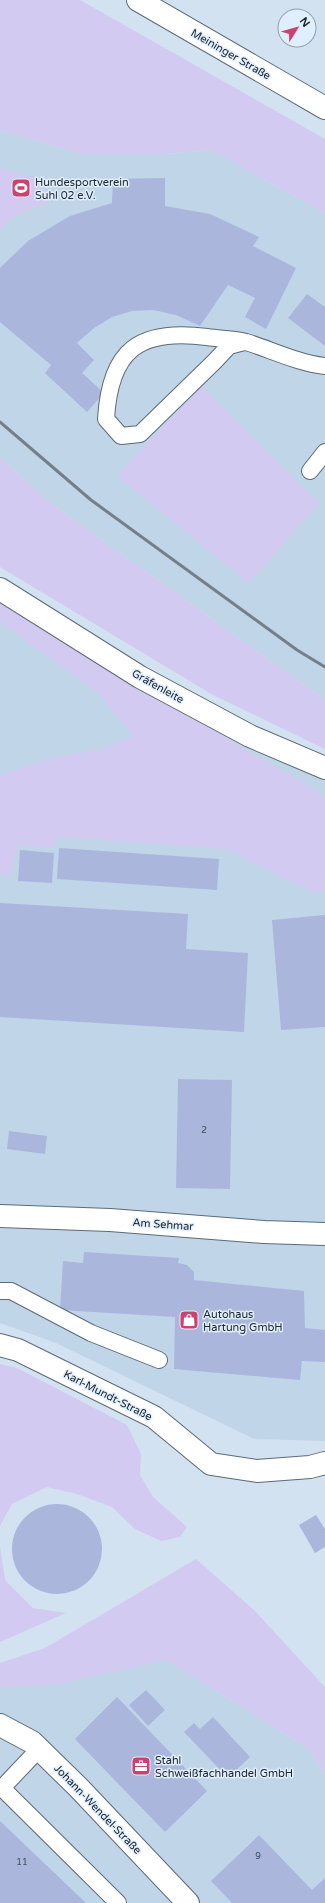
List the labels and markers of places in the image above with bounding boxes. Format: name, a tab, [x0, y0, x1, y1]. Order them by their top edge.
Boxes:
place label: Hundesportverein Suhl 02 e.V.	[35, 176, 129, 202]
sports icon: Hundesportverein Suhl 02 e.V.	[10, 177, 32, 199]
place label: Autohaus Hartung GmbH	[203, 1308, 283, 1334]
shop icon: Autohaus Hartung GmbH	[178, 1309, 200, 1331]
place label: Stahl Schweißfachhandel GmbH	[155, 1754, 293, 1780]
office icon: Stahl Schweißfachhandel GmbH	[130, 1755, 152, 1777]

